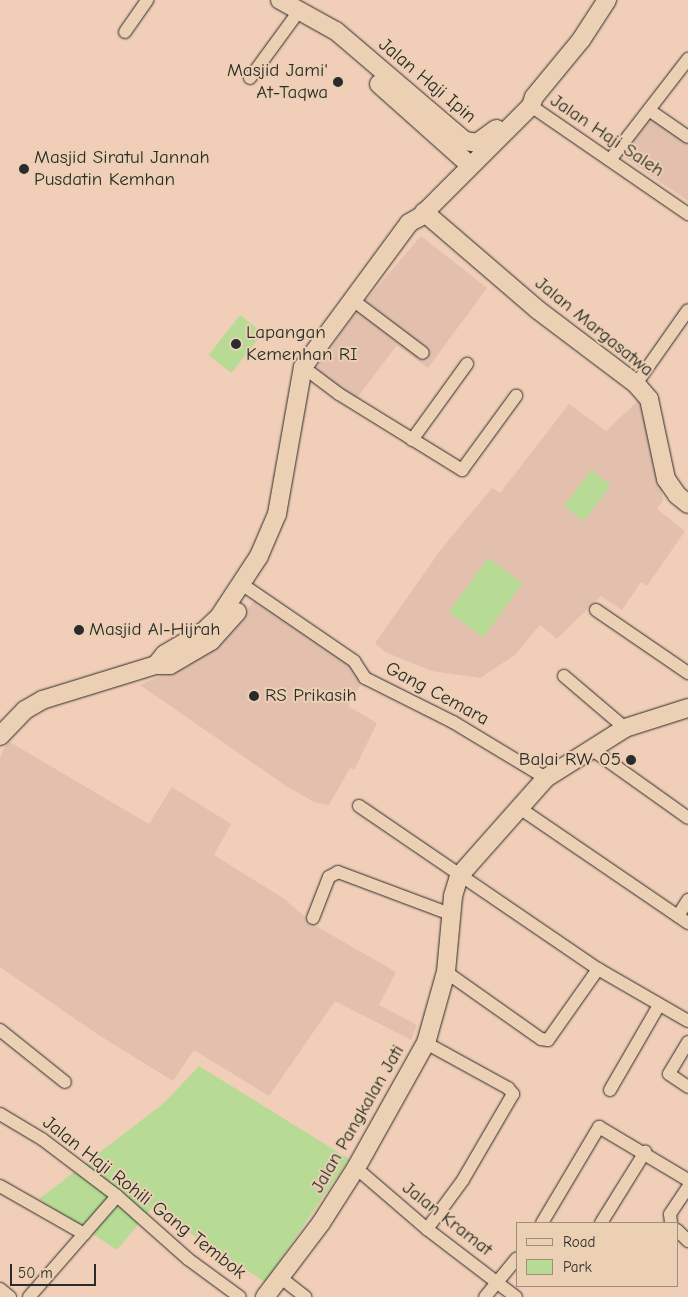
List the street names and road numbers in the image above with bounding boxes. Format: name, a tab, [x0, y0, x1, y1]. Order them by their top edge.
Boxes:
street label: Jalan Haji Ipin	[374, 34, 480, 128]
street label: Jalan Haji Saleh	[546, 90, 668, 182]
street label: Jalan Margasatwa	[530, 272, 658, 382]
street label: Gang Cemara	[381, 657, 493, 731]
street label: Jalan Pangkalan Jati	[306, 1041, 410, 1197]
street label: Jalan Haji Rohili Gang Tembok	[38, 1111, 250, 1285]
street label: Jalan Kramat	[397, 1177, 497, 1261]

